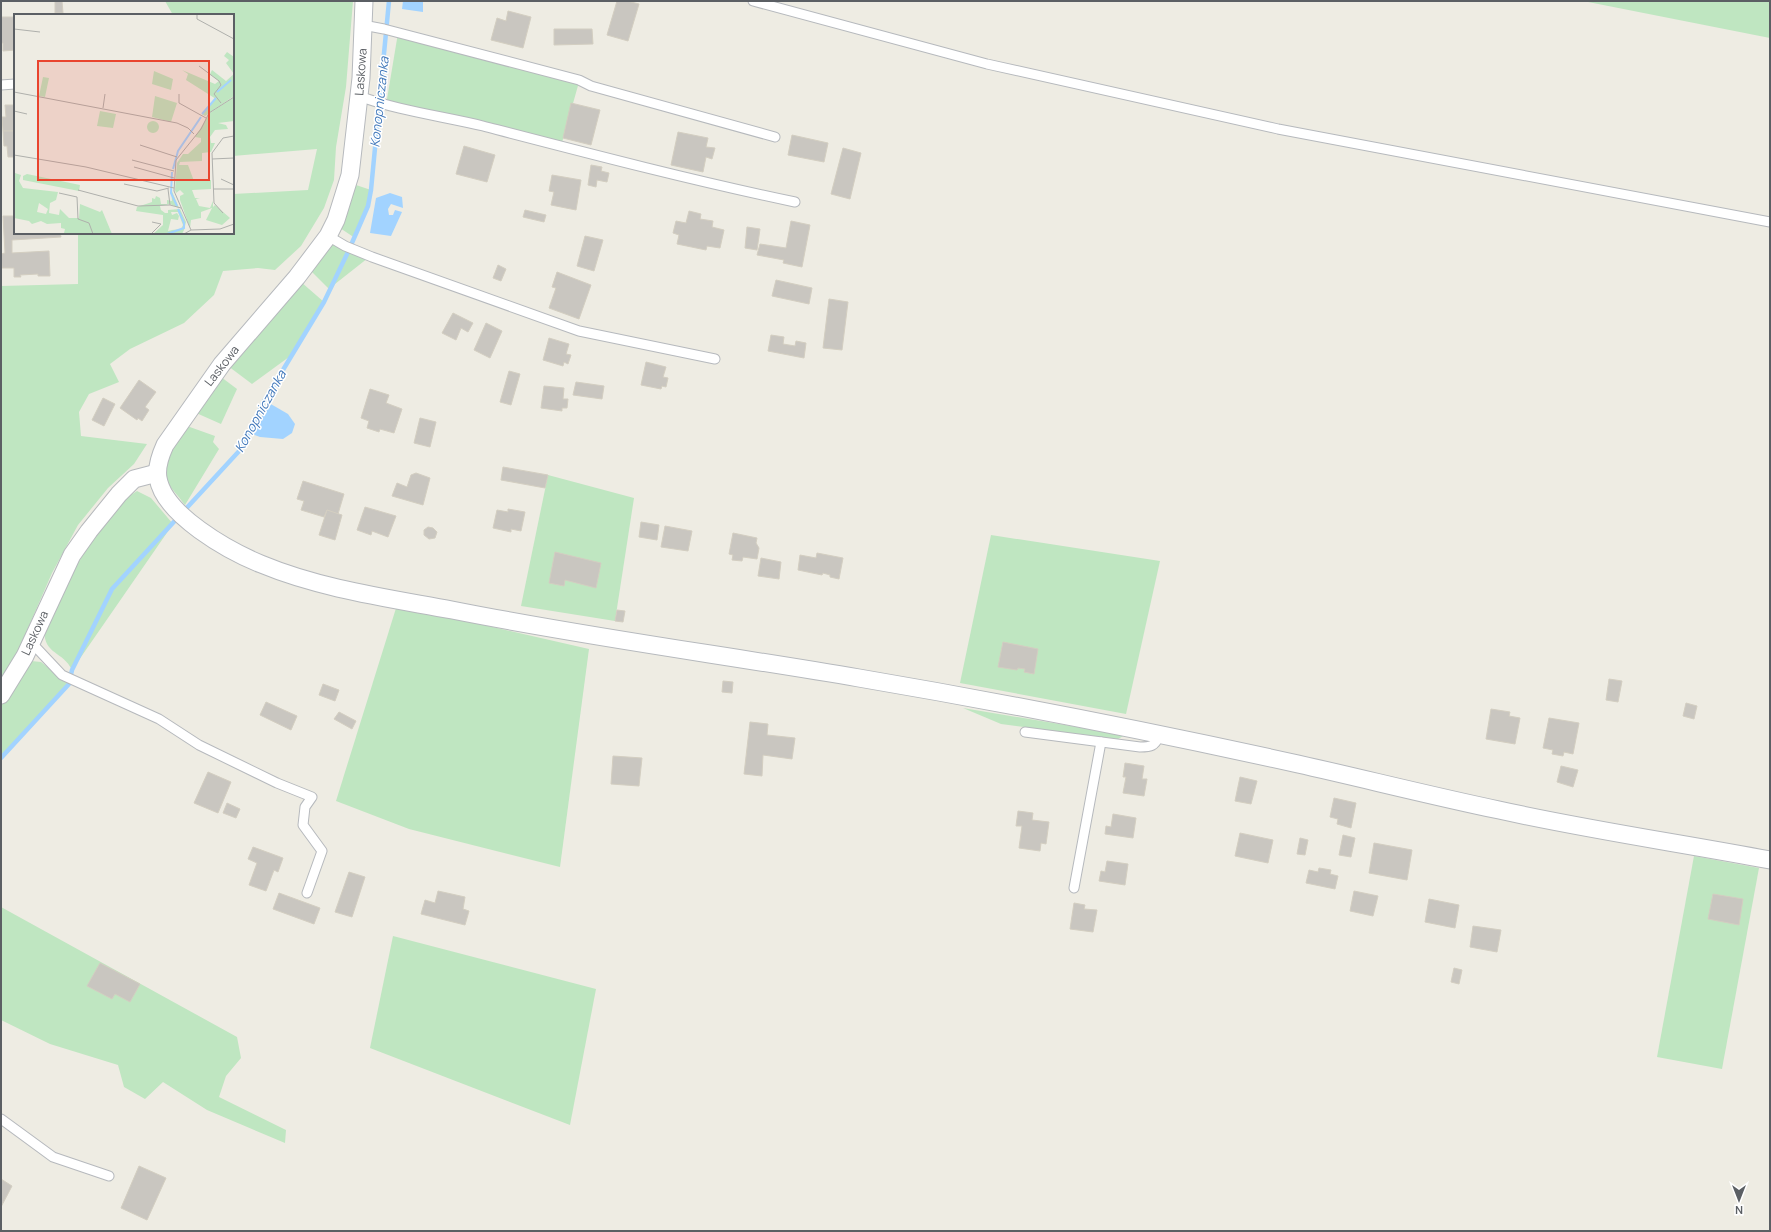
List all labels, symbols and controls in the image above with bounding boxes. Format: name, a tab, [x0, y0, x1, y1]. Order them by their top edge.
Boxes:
inset map	[14, 14, 234, 234]
street label: Laskowa	[350, 48, 371, 96]
water label: Konopniczanka	[365, 55, 393, 148]
street label: Laskowa	[200, 342, 243, 390]
water label: Konopniczanka	[230, 366, 290, 455]
street label: Laskowa	[17, 608, 52, 658]
north arrow	[1719, 1180, 1759, 1220]
text: N	[1735, 1203, 1743, 1218]

